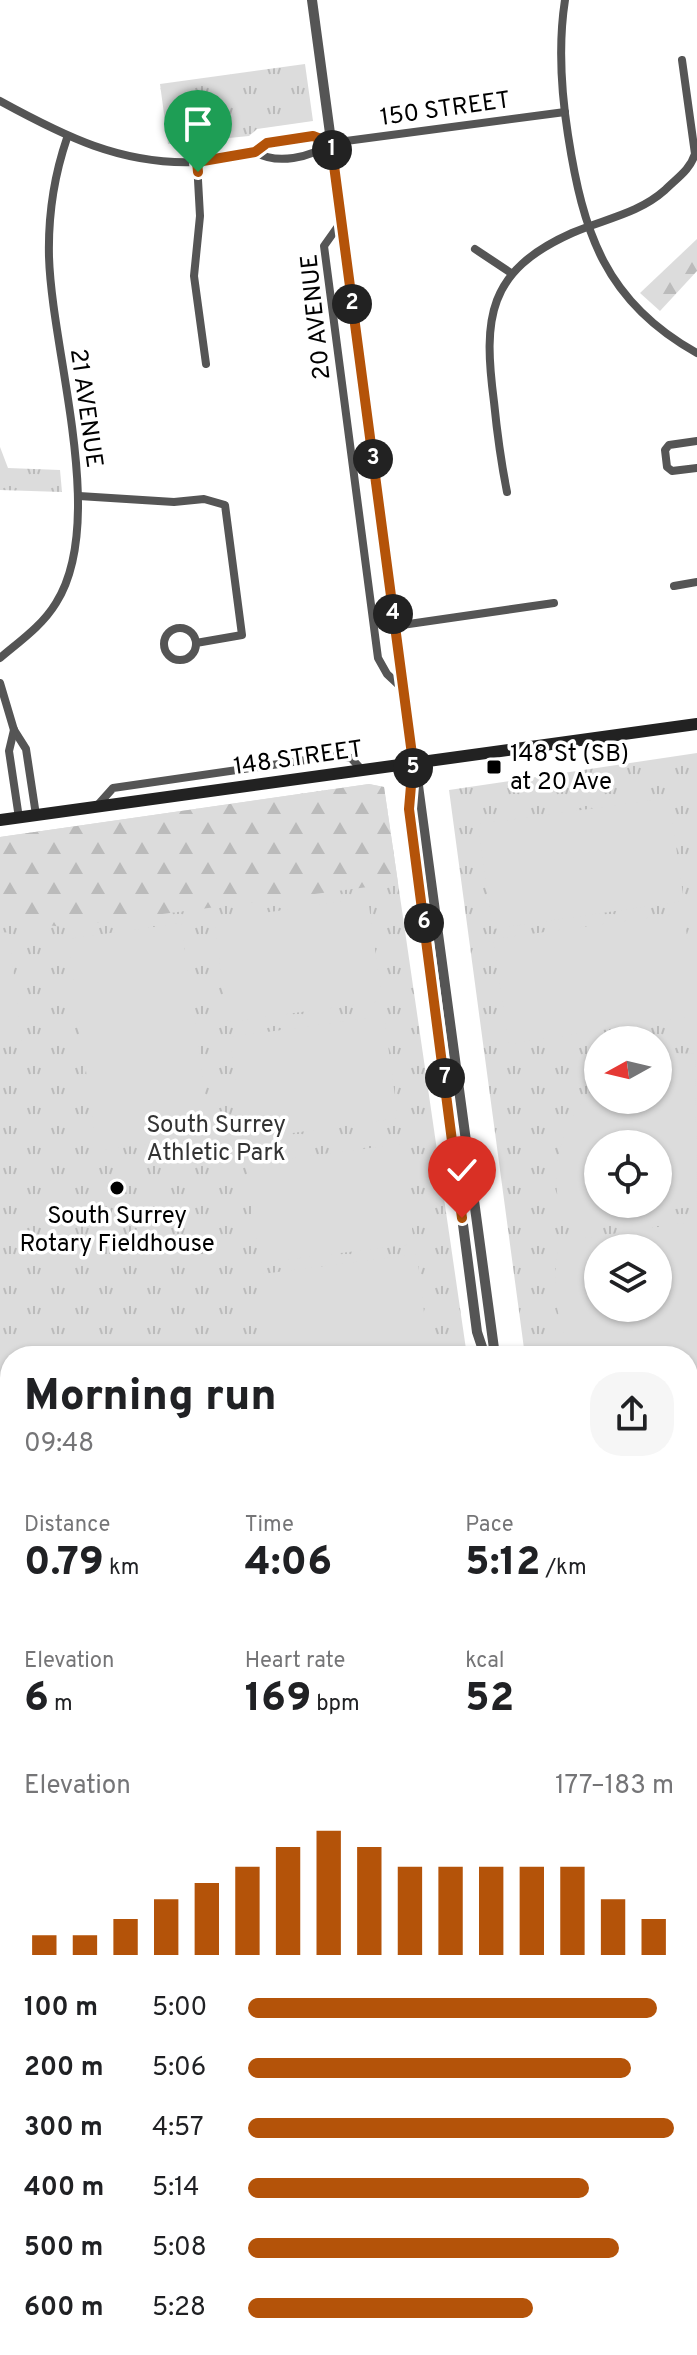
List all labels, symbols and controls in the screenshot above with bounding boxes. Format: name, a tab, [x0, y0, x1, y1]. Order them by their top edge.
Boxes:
street label: 150 STREET	[378, 86, 512, 134]
pin	[164, 90, 232, 172]
icon: arrive	[176, 102, 220, 146]
pin: 1	[312, 130, 352, 170]
text: 1	[328, 136, 336, 163]
street label: 20 AVENUE	[295, 252, 339, 381]
pin: 2	[332, 284, 372, 324]
text: 2	[345, 290, 359, 317]
street label: 21 AVENUE	[62, 347, 108, 470]
pin: 3	[353, 439, 393, 479]
text: 3	[366, 445, 380, 472]
pin: 4	[373, 594, 413, 634]
text: 4	[386, 600, 400, 627]
street label: 148 STREET	[232, 735, 365, 783]
place label: 148 St (SB) at 20 Ave	[510, 740, 629, 798]
pin: 5	[393, 748, 433, 788]
text: 5	[406, 754, 420, 781]
marker: 148 St (SB) at 20 Ave	[485, 758, 503, 776]
pin: 6	[404, 903, 444, 943]
text: 6	[417, 909, 431, 936]
north arrow	[584, 1026, 672, 1114]
map controls	[584, 1026, 672, 1322]
pin: 7	[425, 1058, 465, 1098]
text: 7	[439, 1064, 451, 1091]
park label: South Surrey Athletic Park	[146, 1111, 286, 1169]
button: locate	[584, 1130, 672, 1218]
pin	[428, 1136, 496, 1218]
icon: check	[440, 1148, 484, 1192]
marker: South Surrey Rotary Fieldhouse	[108, 1179, 126, 1197]
place label: South Surrey Rotary Fieldhouse	[19, 1202, 215, 1260]
button: layers	[584, 1234, 672, 1322]
text: Morning run	[24, 1370, 277, 1426]
button: share	[590, 1372, 674, 1456]
text: 09:48	[24, 1428, 94, 1461]
text: Distance	[24, 1512, 110, 1539]
text: Time	[245, 1512, 294, 1539]
text: Pace	[465, 1512, 514, 1539]
text: 0.79	[24, 1539, 104, 1589]
text: 4:06	[245, 1539, 332, 1589]
text: 5:12	[465, 1539, 540, 1589]
text: km	[104, 1555, 139, 1582]
text: /km	[540, 1555, 587, 1582]
text: Elevation	[24, 1648, 114, 1675]
text: Heart rate	[245, 1648, 345, 1675]
text: kcal	[465, 1648, 504, 1675]
text: 6	[24, 1675, 49, 1725]
text: 169	[245, 1675, 311, 1725]
text: 52	[465, 1675, 514, 1725]
text: m	[49, 1691, 73, 1718]
text: bpm	[311, 1691, 360, 1718]
text: Elevation	[24, 1770, 131, 1803]
text: 177–183 m	[555, 1770, 674, 1803]
text: 100 m	[24, 1992, 98, 2025]
text: 5:00	[152, 1992, 207, 2025]
text: 200 m	[24, 2052, 103, 2085]
text: 5:06	[152, 2052, 206, 2085]
text: 300 m	[24, 2112, 103, 2145]
text: 4:57	[152, 2112, 203, 2145]
text: 400 m	[24, 2172, 104, 2205]
text: 5:14	[152, 2172, 199, 2205]
text: 500 m	[24, 2232, 103, 2265]
text: 5:08	[152, 2232, 207, 2265]
text: 600 m	[24, 2292, 104, 2325]
text: 5:28	[152, 2292, 206, 2325]

